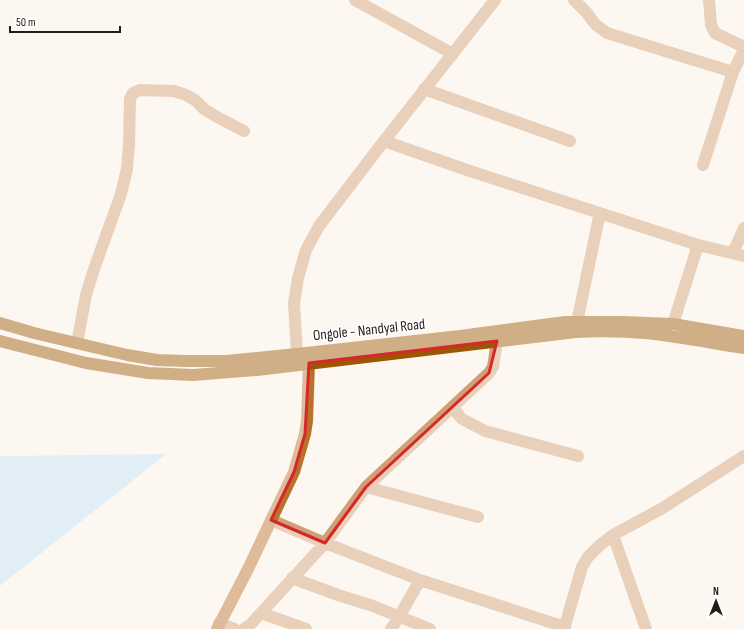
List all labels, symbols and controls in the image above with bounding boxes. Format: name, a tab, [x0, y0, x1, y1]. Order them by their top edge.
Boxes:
scale bar	[10, 8, 120, 34]
text: 50 m	[16, 15, 36, 30]
street label: Ongole - Nandyal Road	[312, 315, 426, 345]
north arrow	[696, 581, 736, 621]
text: N	[713, 585, 719, 598]

